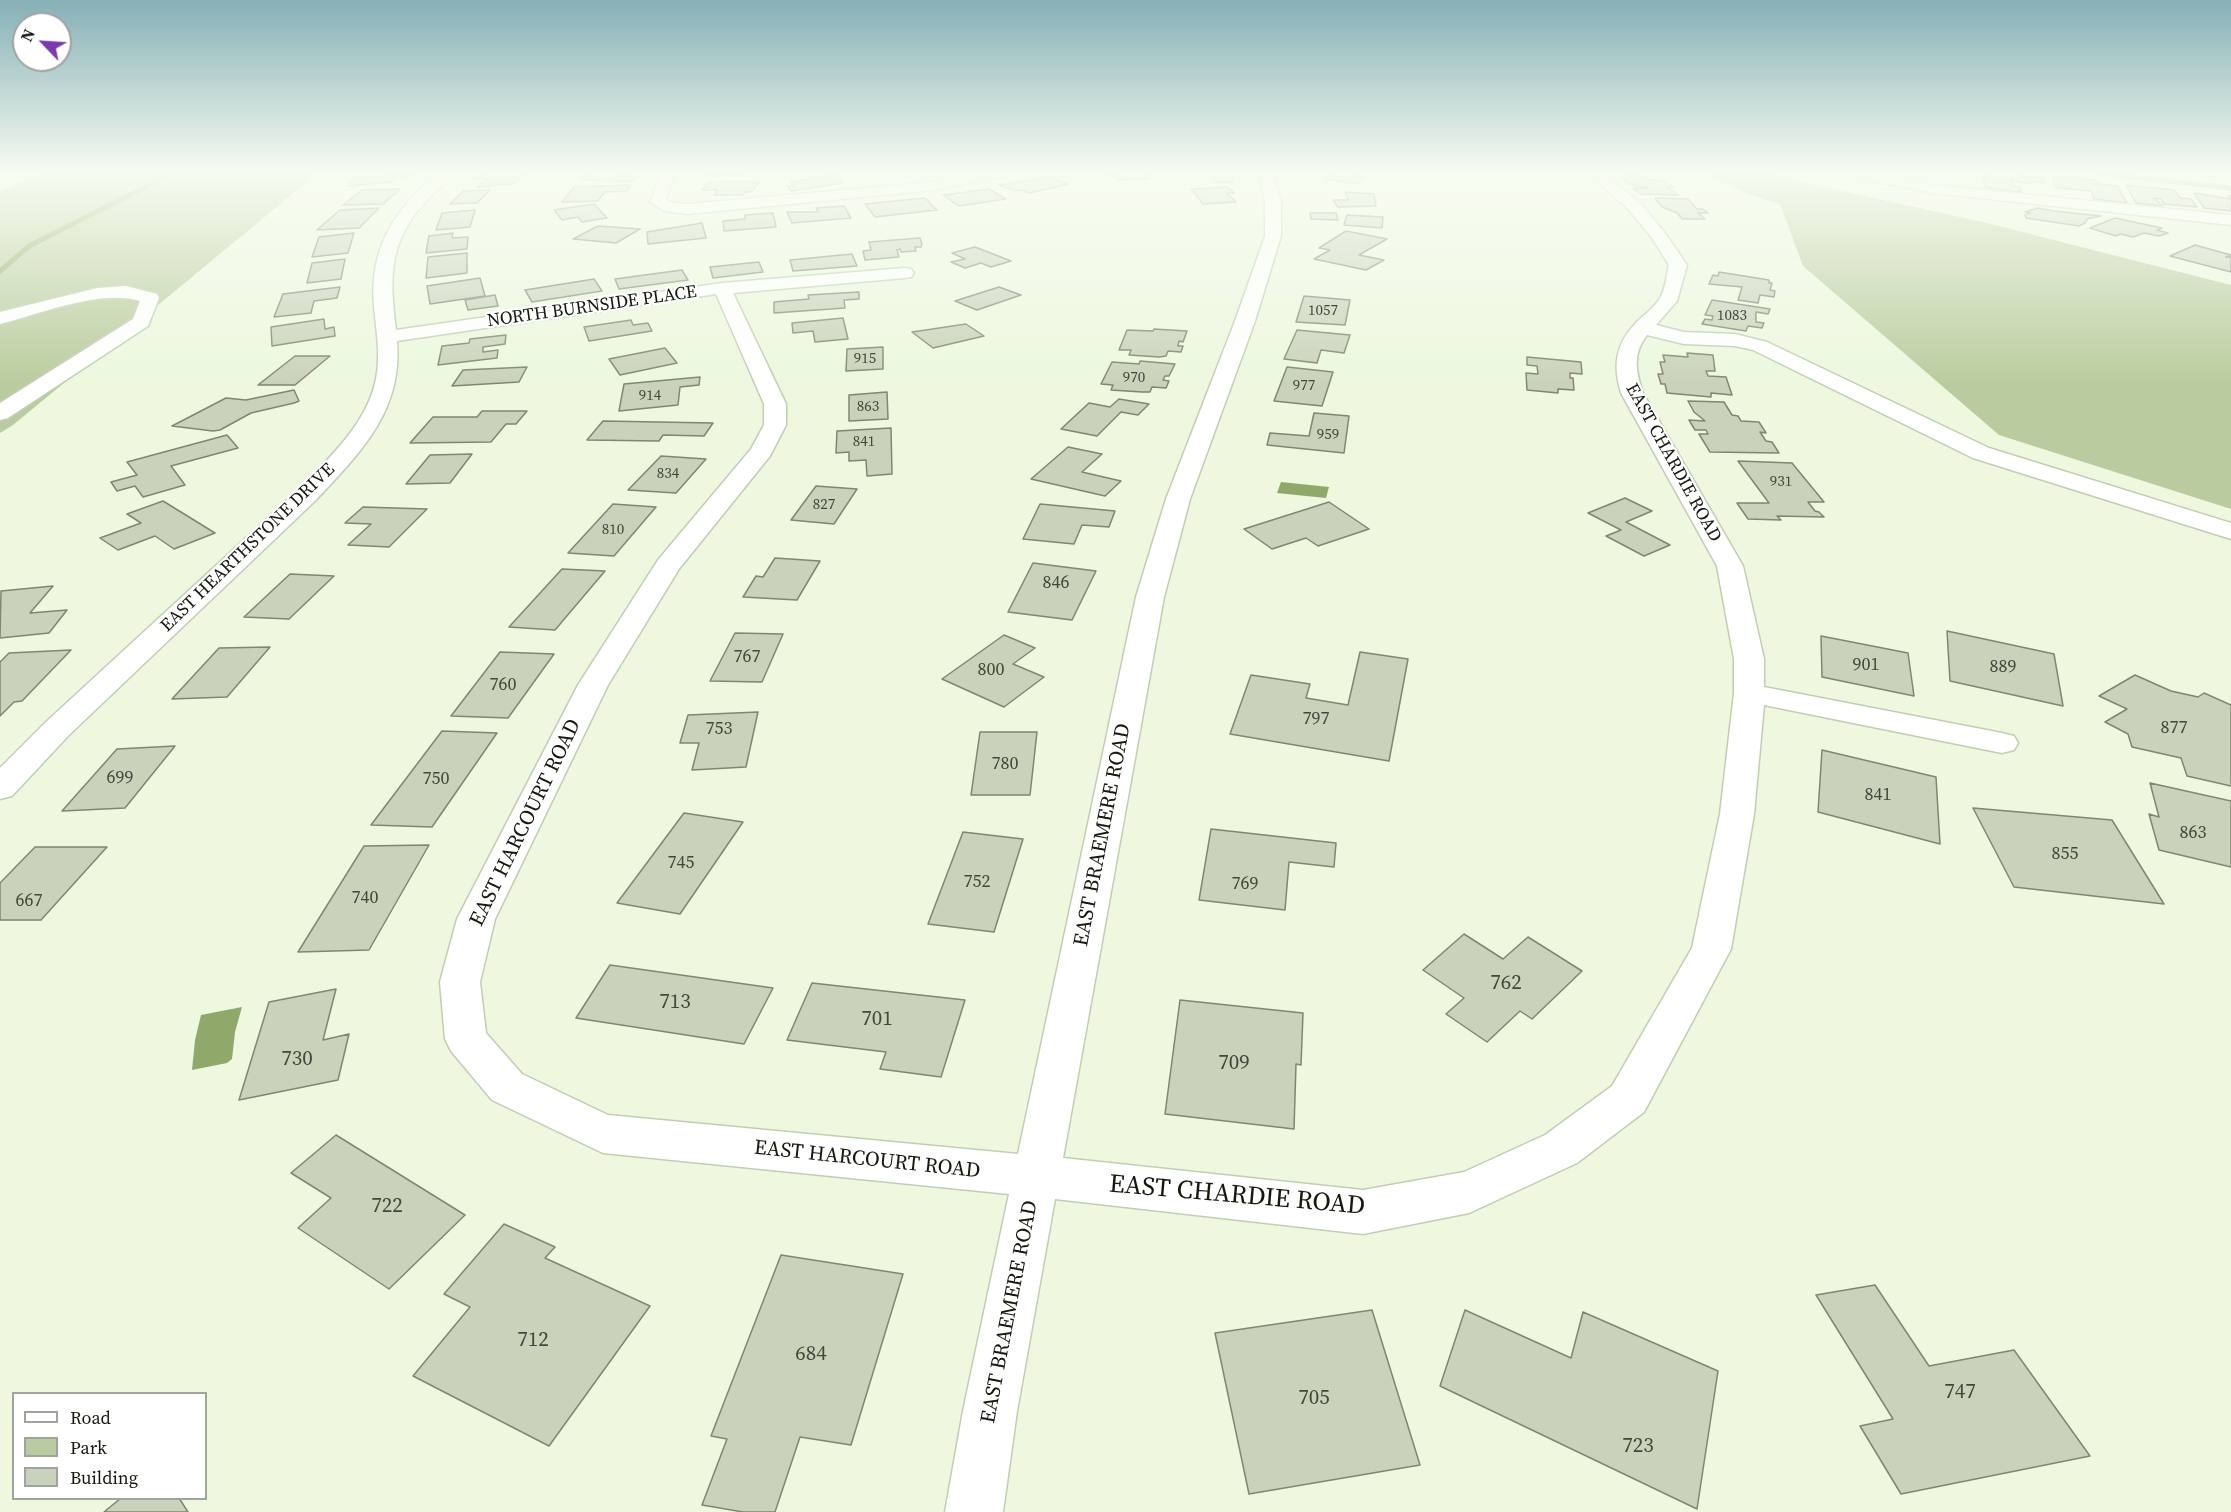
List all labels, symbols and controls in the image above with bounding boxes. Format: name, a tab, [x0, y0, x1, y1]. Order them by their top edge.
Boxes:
north arrow	[12, 12, 72, 72]
text: N	[15, 25, 40, 45]
street label: NORTH BURNSIDE PLACE	[486, 282, 698, 332]
house number: 1057	[1308, 302, 1338, 320]
house number: 1083	[1717, 307, 1747, 325]
house number: 915	[854, 350, 876, 368]
house number: 970	[1123, 369, 1145, 387]
house number: 977	[1293, 377, 1315, 395]
street label: EAST CHARDIE ROAD	[1620, 380, 1726, 546]
house number: 914	[639, 387, 661, 405]
house number: 863	[857, 398, 879, 416]
house number: 959	[1317, 426, 1339, 444]
house number: 841	[853, 433, 875, 451]
street label: EAST HEARTHSTONE DRIVE	[156, 459, 340, 637]
house number: 834	[657, 465, 679, 483]
house number: 931	[1770, 473, 1792, 491]
house number: 827	[813, 496, 835, 514]
house number: 810	[602, 521, 624, 539]
house number: 846	[1043, 572, 1069, 594]
house number: 767	[734, 646, 760, 668]
house number: 901	[1853, 654, 1879, 676]
house number: 889	[1990, 656, 2016, 678]
house number: 800	[978, 659, 1004, 681]
house number: 760	[490, 674, 516, 696]
house number: 797	[1303, 708, 1329, 730]
street label: EAST HARCOURT ROAD	[465, 715, 587, 931]
house number: 877	[2161, 717, 2187, 739]
house number: 753	[706, 718, 732, 740]
street label: EAST BRAEMERE ROAD	[1069, 721, 1137, 949]
house number: 780	[992, 753, 1018, 775]
house number: 699	[107, 767, 133, 789]
house number: 750	[423, 768, 449, 790]
house number: 841	[1865, 784, 1891, 806]
house number: 863	[2180, 822, 2206, 844]
house number: 855	[2052, 843, 2078, 865]
house number: 745	[668, 852, 694, 874]
house number: 752	[964, 871, 990, 893]
house number: 769	[1232, 873, 1258, 895]
house number: 740	[352, 887, 378, 909]
house number: 667	[16, 890, 42, 912]
house number: 762	[1490, 971, 1522, 997]
house number: 713	[659, 990, 691, 1016]
house number: 701	[861, 1007, 893, 1033]
house number: 730	[281, 1047, 313, 1073]
house number: 709	[1218, 1051, 1250, 1077]
street label: EAST HARCOURT ROAD	[753, 1136, 981, 1184]
street label: EAST CHARDIE ROAD	[1108, 1169, 1366, 1223]
house number: 722	[371, 1194, 403, 1220]
street label: EAST BRAEMERE ROAD	[976, 1198, 1044, 1426]
house number: 712	[517, 1328, 549, 1354]
house number: 684	[795, 1342, 827, 1368]
house number: 747	[1944, 1380, 1976, 1406]
house number: 705	[1298, 1386, 1330, 1412]
legend	[12, 1392, 207, 1500]
text: Road	[70, 1405, 111, 1430]
house number: 723	[1622, 1434, 1654, 1460]
text: Park	[70, 1435, 107, 1460]
text: Building	[70, 1465, 138, 1490]

